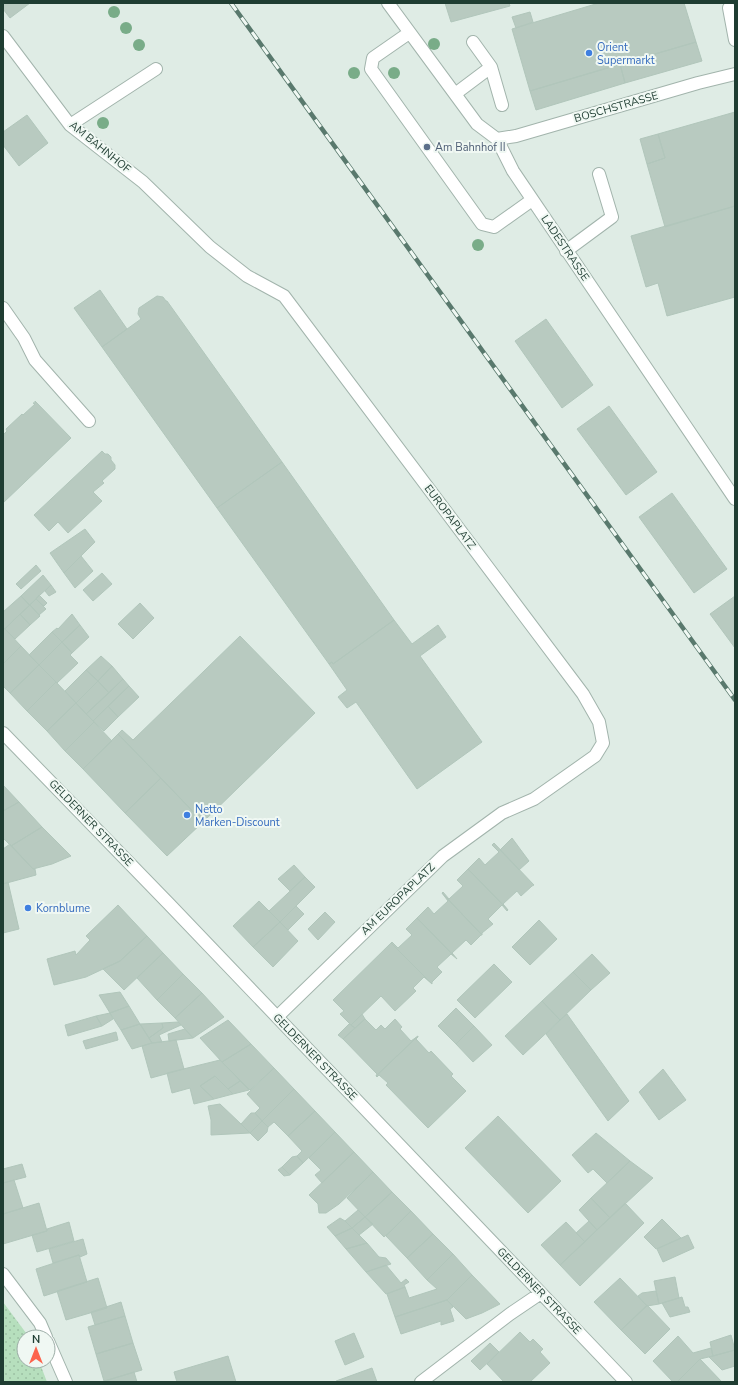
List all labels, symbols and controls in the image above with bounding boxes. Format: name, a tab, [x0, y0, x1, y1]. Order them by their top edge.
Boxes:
place label: Orient Supermarkt	[597, 40, 655, 68]
marker: Orient Supermarkt	[584, 48, 594, 58]
street label: BOSCHSTRASSE	[572, 88, 660, 126]
street label: AM BAHNHOF	[66, 118, 134, 176]
place label: Am Bahnhof II	[435, 140, 505, 155]
marker: Am Bahnhof II	[422, 142, 432, 152]
street label: LADESTRASSE	[537, 212, 593, 284]
street label: EUROPAPLATZ	[421, 482, 480, 553]
street label: GELDERNER STRASSE	[46, 776, 136, 870]
place label: Netto Marken-Discount	[195, 802, 280, 830]
marker: Netto Marken-Discount	[182, 810, 192, 820]
street label: AM EUROPAPLATZ	[358, 859, 439, 938]
place label: Kornblume	[36, 901, 90, 916]
marker: Kornblume	[23, 903, 33, 913]
street label: GELDERNER STRASSE	[270, 1010, 360, 1104]
street label: GELDERNER STRASSE	[494, 1244, 584, 1338]
north arrow	[16, 1329, 56, 1369]
text: N	[32, 1332, 40, 1347]

